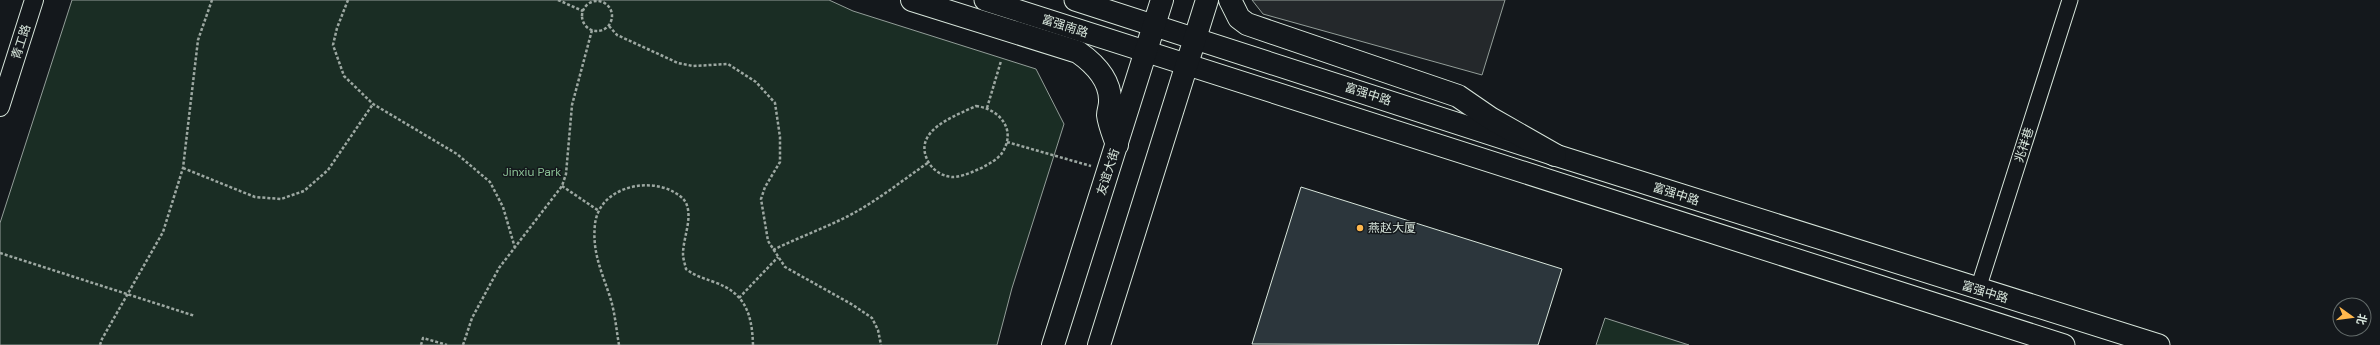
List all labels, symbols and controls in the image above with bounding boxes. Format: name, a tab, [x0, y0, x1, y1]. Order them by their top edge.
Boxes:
street label: 富强南路	[1040, 11, 1090, 41]
street label: 青工路	[8, 22, 34, 62]
street label: 富强中路	[1343, 79, 1393, 109]
street label: 兆祥巷	[2011, 125, 2037, 165]
street label: 友谊大街	[1093, 147, 1123, 197]
park label: Jinxiu Park	[503, 164, 561, 180]
street label: 富强中路	[1651, 179, 1701, 209]
place label: 燕赵大厦	[1368, 220, 1416, 236]
marker: 燕赵大厦	[1355, 223, 1365, 233]
street label: 富强中路	[1960, 277, 2010, 307]
north arrow	[2332, 297, 2372, 337]
text: 北	[2354, 312, 2370, 326]

